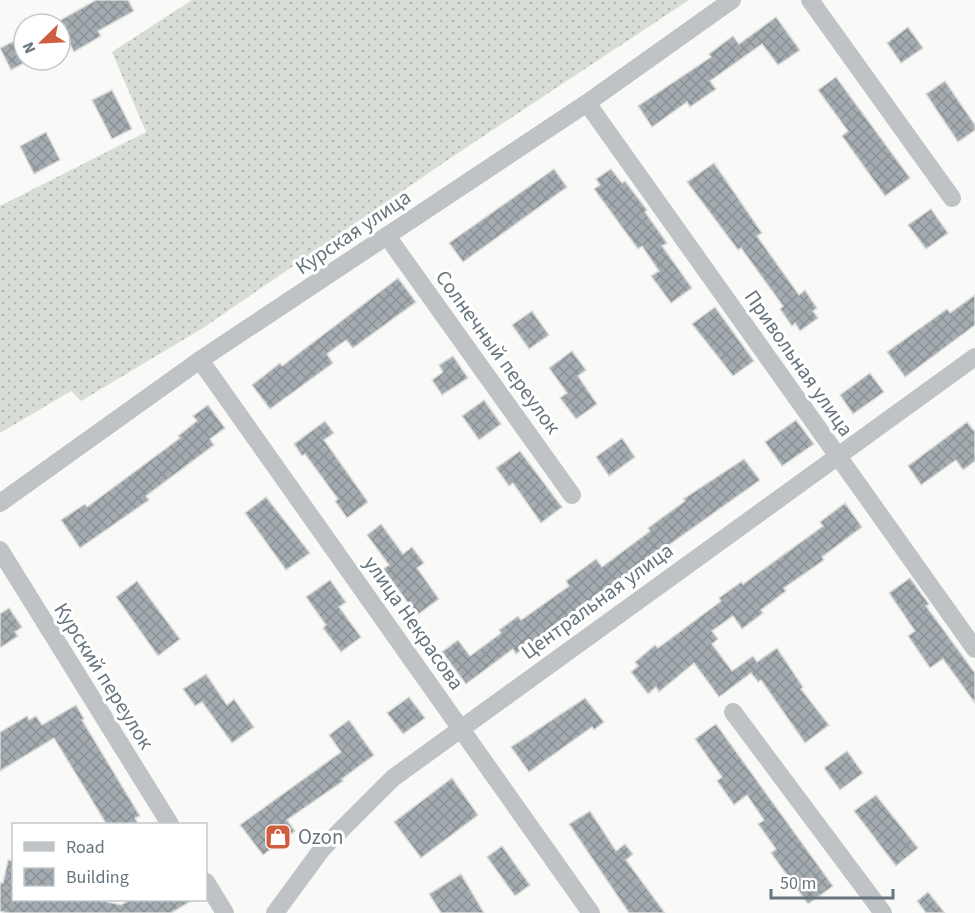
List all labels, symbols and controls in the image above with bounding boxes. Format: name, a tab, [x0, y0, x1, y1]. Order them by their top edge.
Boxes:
north arrow	[12, 12, 72, 72]
text: N	[17, 38, 41, 57]
street label: Курская улица	[289, 182, 417, 282]
street label: Солнечный переулок	[428, 264, 568, 441]
street label: Привольная улица	[737, 284, 861, 442]
street label: Центральная улица	[515, 536, 679, 666]
street label: улица Некрасова	[357, 550, 471, 696]
street label: Курский переулок	[47, 597, 162, 756]
shop icon: Ozon	[263, 822, 293, 852]
place label: Ozon	[298, 822, 343, 852]
legend	[12, 823, 207, 901]
text: Road	[66, 835, 105, 860]
scale bar	[771, 862, 892, 900]
text: Building	[66, 865, 129, 890]
text: 50 m	[780, 871, 816, 896]

